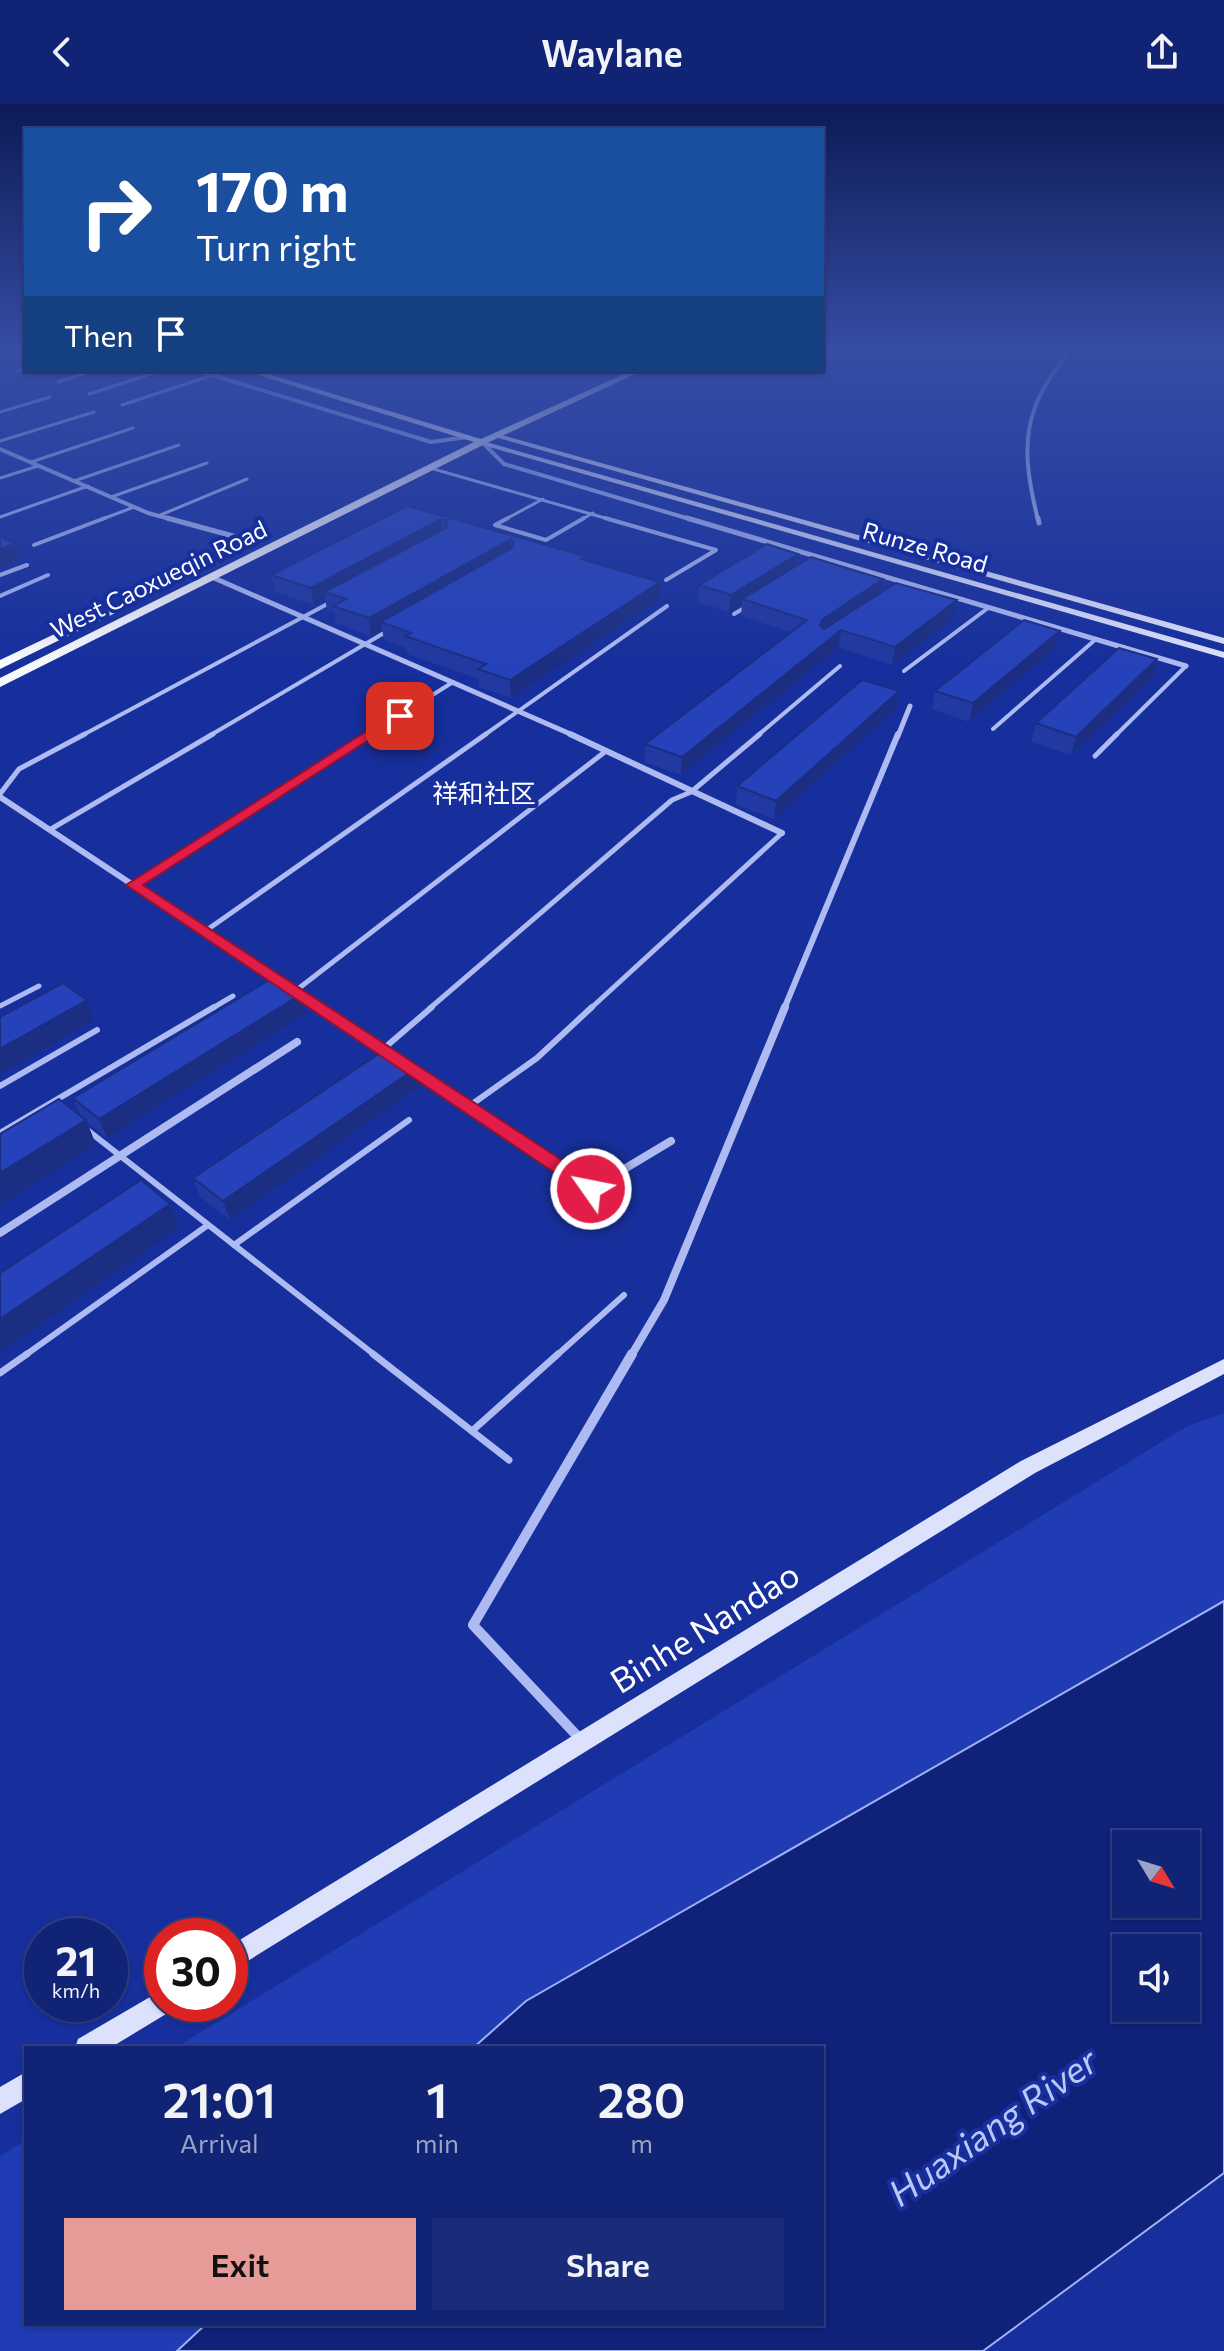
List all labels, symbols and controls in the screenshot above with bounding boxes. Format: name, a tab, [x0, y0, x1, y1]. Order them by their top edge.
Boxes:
icon: back	[40, 30, 84, 74]
text: Waylane	[541, 30, 683, 74]
icon: share	[1140, 30, 1184, 74]
text: 170 m	[196, 155, 349, 224]
icon: right	[64, 160, 168, 264]
text: Turn right	[196, 224, 357, 268]
icon: arrive	[149, 312, 193, 356]
text: Then	[64, 316, 133, 353]
street label: West Caoxueqin Road	[45, 514, 271, 644]
street label: Runze Road	[860, 515, 991, 578]
pin	[366, 682, 434, 750]
icon: arrive	[378, 694, 422, 738]
district label: 祥和社区	[432, 777, 536, 808]
position arrow	[549, 1147, 633, 1231]
street label: Binhe Nandao	[602, 1552, 806, 1701]
north arrow	[1112, 1830, 1200, 1918]
map controls	[1112, 1830, 1200, 2022]
speed limit sign: 30	[144, 1918, 248, 2022]
button: sound	[1112, 1934, 1200, 2022]
text: 21	[56, 1935, 96, 1984]
text: km/h	[52, 1978, 100, 2002]
water label: Huaxiang River	[879, 2036, 1106, 2214]
text: 21:01	[163, 2069, 276, 2128]
text: 1	[426, 2069, 448, 2128]
text: 280	[597, 2069, 686, 2128]
text: Arrival	[180, 2127, 259, 2158]
text: min	[415, 2127, 459, 2158]
text: m	[630, 2127, 653, 2158]
button: Exit	[64, 2218, 416, 2310]
button: Share	[432, 2218, 784, 2310]

